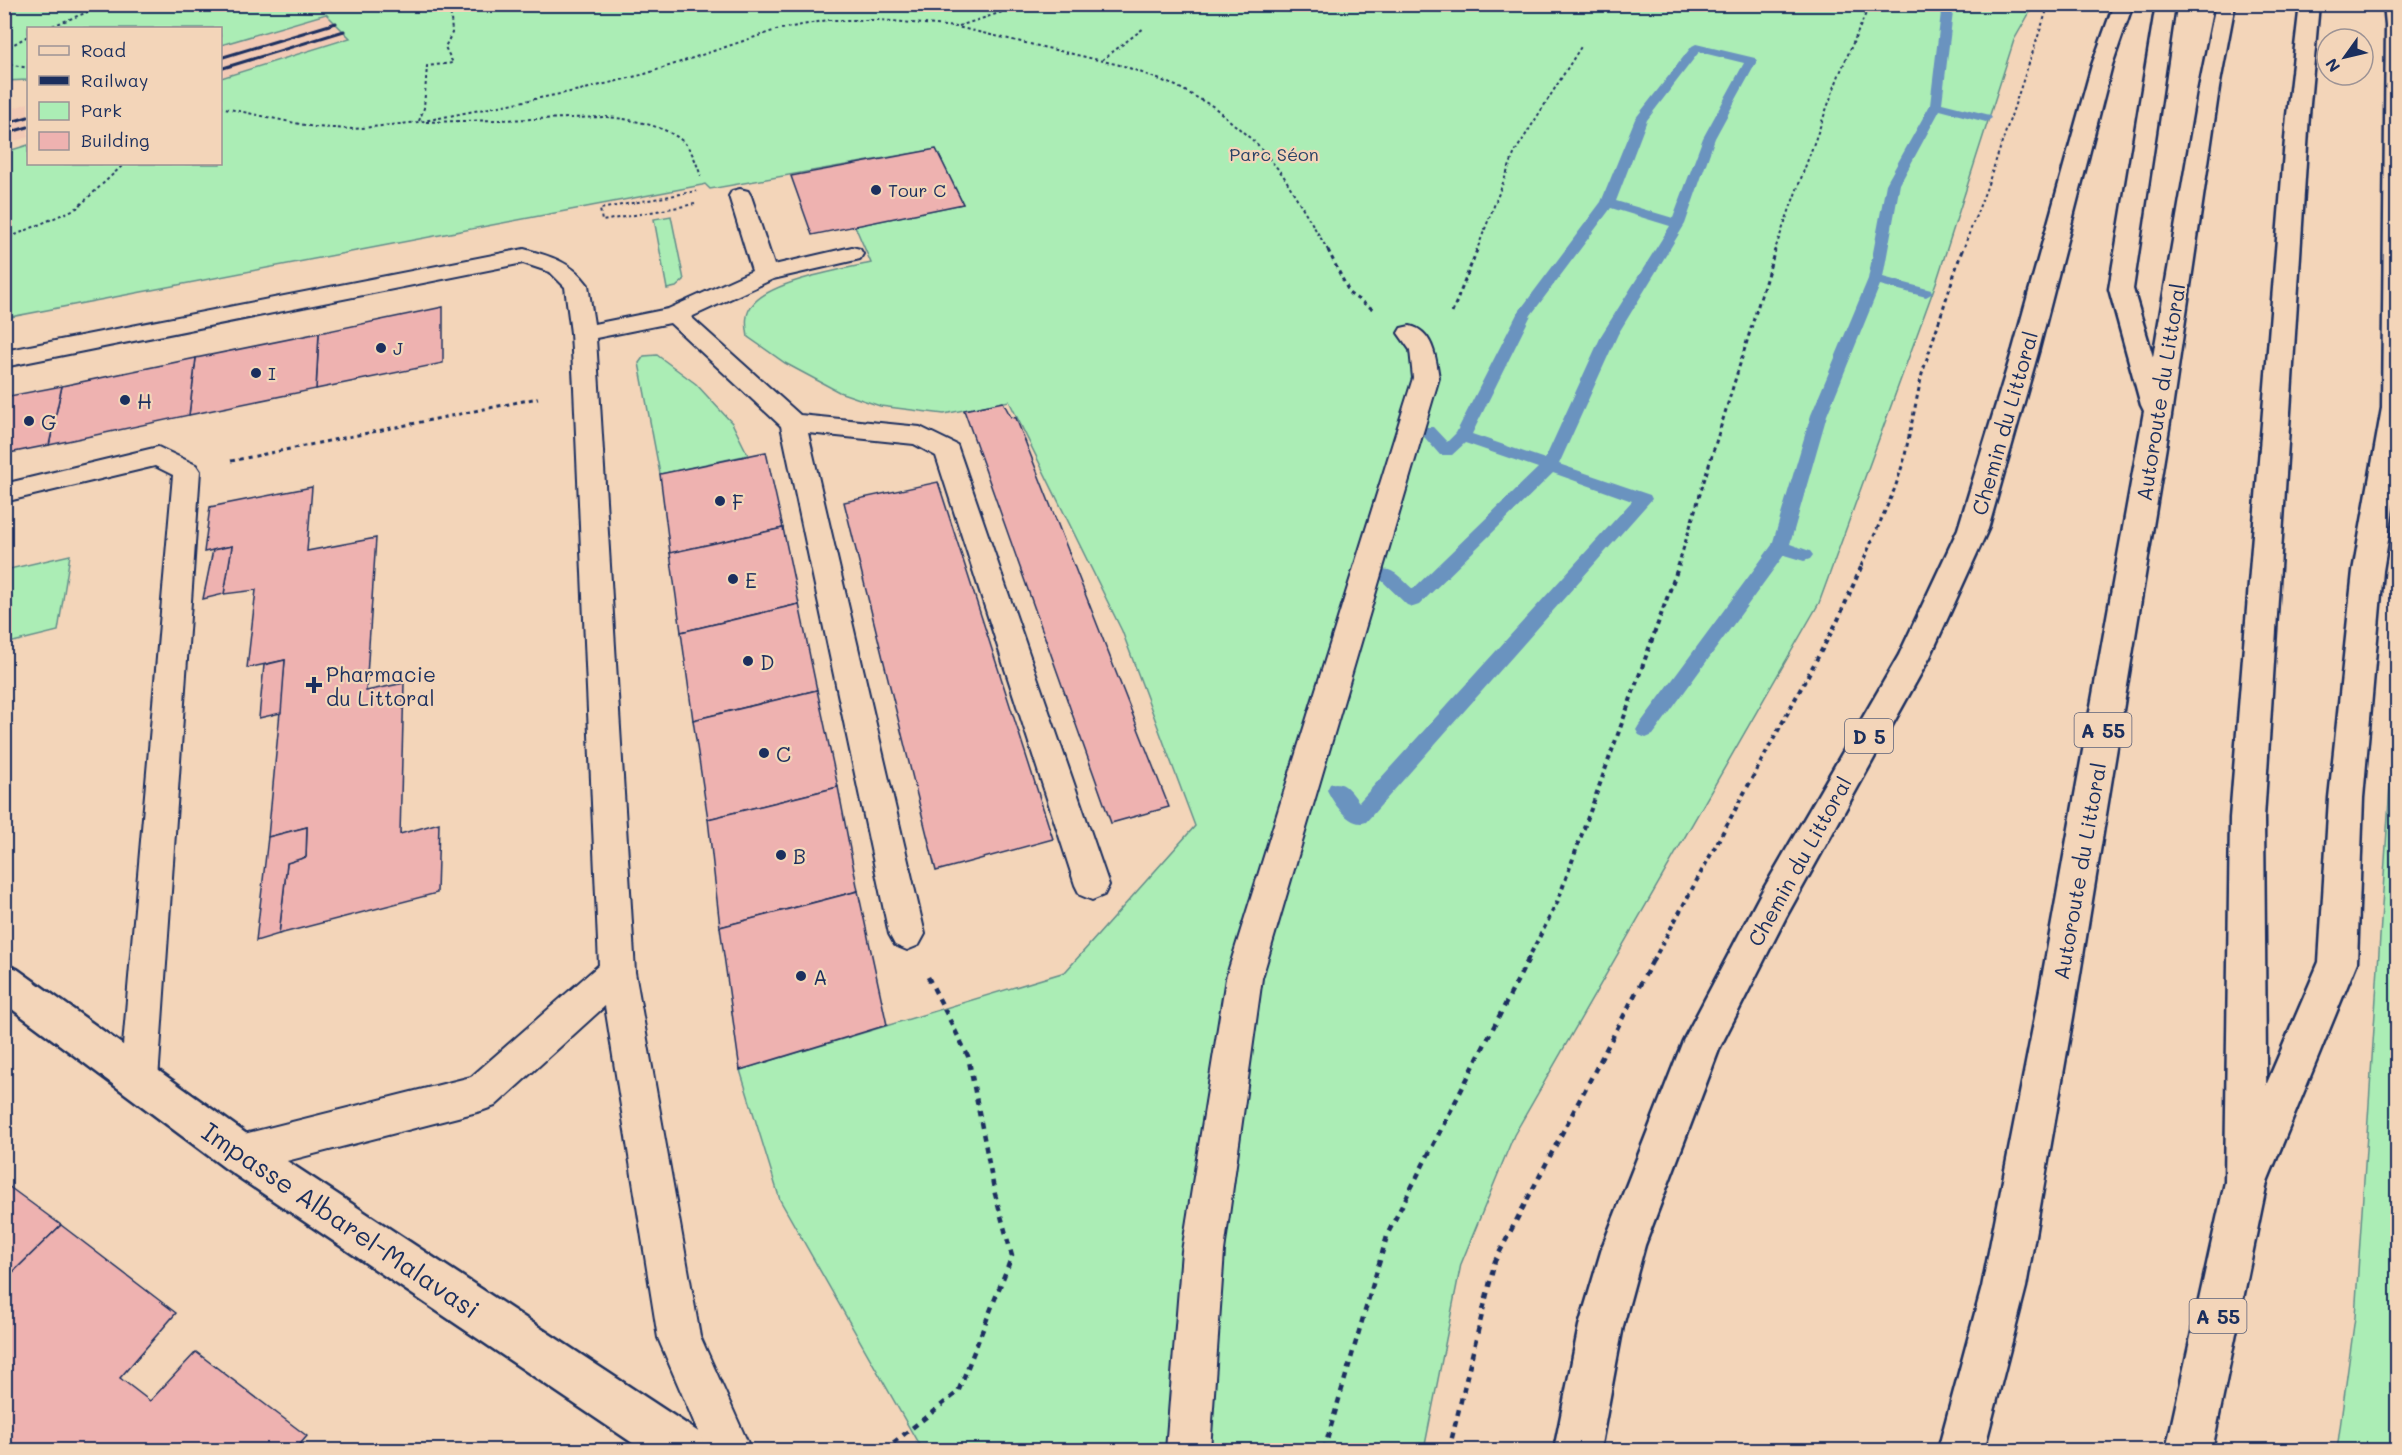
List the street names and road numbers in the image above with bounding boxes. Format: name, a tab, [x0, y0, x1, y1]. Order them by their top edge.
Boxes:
street label: Autoroute du Littoral	[2129, 281, 2191, 503]
street label: Chemin du Littoral	[1965, 328, 2043, 518]
road number: A 55	[2074, 713, 2132, 747]
road number: D 5	[1845, 719, 1893, 753]
street label: Autoroute du Littoral	[2047, 760, 2111, 982]
street label: Chemin du Littoral	[1741, 771, 1857, 951]
street label: Impasse Albarel-Malavasi	[195, 1114, 487, 1326]
road number: A 55	[2190, 1299, 2246, 1333]

